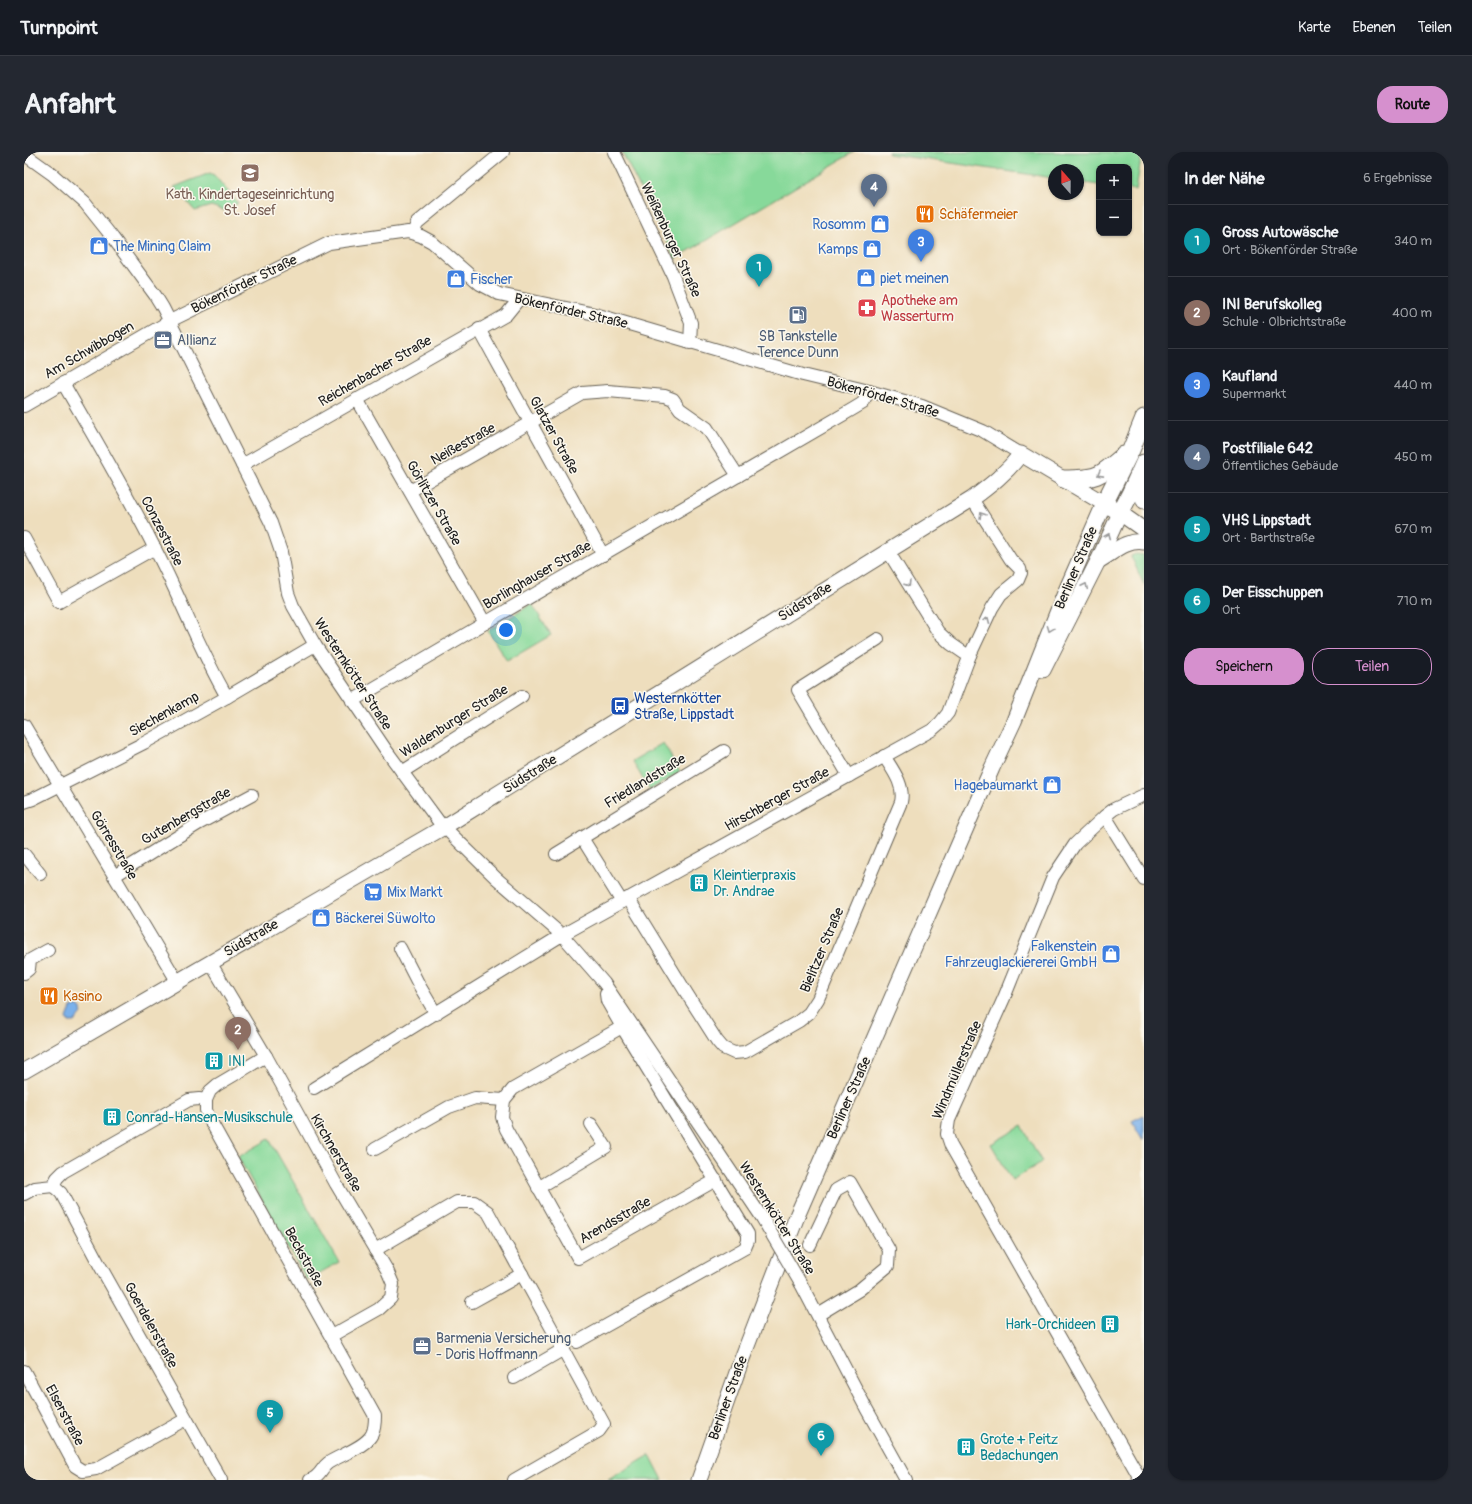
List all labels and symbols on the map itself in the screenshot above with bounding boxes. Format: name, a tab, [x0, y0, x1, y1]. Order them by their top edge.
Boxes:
school or university icon: Kath. Kindertageseinrichtung St. Josef	[239, 162, 261, 184]
north arrow	[1048, 164, 1084, 200]
pin: 4	[861, 174, 887, 207]
street label: Weißenburger Straße	[637, 180, 705, 300]
place label: Kath. Kindertageseinrichtung St. Josef	[166, 186, 334, 219]
restaurant icon: Schäfermeier	[914, 203, 936, 225]
place label: Schäfermeier	[939, 206, 1018, 223]
shop icon: Rosomm	[869, 213, 891, 235]
place label: Rosomm	[812, 216, 866, 233]
pin: 3	[908, 229, 934, 262]
shop icon: The Mining Claim	[88, 235, 110, 257]
place label: The Mining Claim	[113, 238, 211, 255]
shop icon: Kamps	[861, 238, 883, 260]
place label: Kamps	[818, 241, 859, 258]
street label: Bökenförder Straße	[188, 251, 300, 317]
pin: 1	[746, 254, 772, 287]
shop icon: piet meinen	[855, 267, 877, 289]
shop icon: Fischer	[445, 268, 467, 290]
place label: piet meinen	[880, 270, 949, 287]
place label: Fischer	[470, 271, 513, 288]
street label: Bökenförder Straße	[513, 290, 629, 332]
place label: Apotheke am Wasserturm	[881, 292, 958, 325]
pharmacy icon: Apotheke am Wasserturm	[856, 297, 878, 319]
fuel station icon: SB Tankstelle Terence Dunn	[787, 304, 809, 326]
street label: Am Schwibbogen	[41, 317, 137, 383]
place label: SB Tankstelle Terence Dunn	[757, 328, 839, 361]
office icon: Allianz	[152, 329, 174, 351]
place label: Allianz	[177, 332, 217, 349]
street label: Reichenbacher Straße	[316, 332, 435, 410]
street label: Bökenförder Straße	[825, 373, 941, 421]
street label: Glatzer Straße	[526, 393, 582, 477]
street label: Neißestraße	[428, 419, 498, 469]
street label: Görlitzer Straße	[403, 457, 465, 549]
one-way arrow	[1097, 469, 1104, 476]
street label: Conzestraße	[137, 493, 187, 569]
one-way arrow	[979, 512, 987, 519]
street label: Berliner Straße	[1051, 524, 1101, 612]
one-way arrow	[1103, 533, 1111, 541]
street label: Borlinghauser Straße	[480, 537, 594, 613]
street label: Südstraße	[775, 579, 835, 625]
one-way arrow	[904, 580, 911, 587]
one-way arrow	[1081, 583, 1088, 590]
street label: Westernkötter Straße	[310, 615, 396, 733]
one-way arrow	[982, 617, 990, 624]
your location	[496, 620, 516, 640]
one-way arrow	[1047, 625, 1055, 632]
street label: Waldenburger Straße	[397, 681, 511, 761]
street label: Siechenkamp	[126, 688, 202, 740]
place label: Westernkötter Straße, Lippstadt	[634, 690, 735, 723]
bus stop icon: Westernkötter Straße, Lippstadt	[609, 695, 631, 717]
street label: Friedlandstraße	[601, 750, 689, 812]
street label: Südstraße	[500, 751, 560, 797]
street label: Hirschberger Straße	[722, 763, 832, 835]
shop icon: Hagebaumarkt	[1041, 774, 1063, 796]
place label: Hagebaumarkt	[954, 777, 1038, 794]
street label: Gutenbergstraße	[138, 784, 234, 848]
street label: Görresstraße	[87, 807, 141, 883]
place label: Kleintierpraxis Dr. Andrae	[713, 867, 796, 900]
building icon: Kleintierpraxis Dr. Andrae	[688, 872, 710, 894]
supermarket icon: Mix Markt	[362, 881, 384, 903]
place label: Mix Markt	[387, 884, 443, 901]
street label: Bielitzer Straße	[796, 905, 848, 995]
shop icon: Bäckerei Süwolto	[310, 907, 332, 929]
place label: Bäckerei Süwolto	[335, 910, 436, 927]
street label: Südstraße	[221, 916, 281, 960]
place label: Falkenstein Fahrzeuglackiererei GmbH	[945, 938, 1097, 971]
shop icon: Falkenstein Fahrzeuglackiererei GmbH	[1100, 943, 1122, 965]
restaurant icon: Kasino	[38, 985, 60, 1007]
place label: Kasino	[63, 988, 103, 1005]
pin: 2	[225, 1017, 251, 1050]
street label: Windmüllerstraße	[929, 1018, 985, 1122]
building icon: INI	[203, 1050, 225, 1072]
place label: INI	[228, 1053, 245, 1070]
street label: Berliner Straße	[823, 1054, 875, 1142]
building icon: Conrad-Hansen-Musikschule	[101, 1106, 123, 1128]
place label: Conrad-Hansen-Musikschule	[126, 1109, 293, 1126]
street label: Kirchnerstraße	[307, 1111, 365, 1195]
street label: Westernkötter Straße	[735, 1158, 819, 1278]
street label: Arendsstraße	[576, 1193, 654, 1247]
street label: Beckstraße	[281, 1224, 327, 1290]
street label: Goerdelerstraße	[120, 1279, 182, 1371]
building icon: Hark-Orchideen	[1099, 1313, 1121, 1335]
place label: Hark-Orchideen	[1005, 1316, 1096, 1333]
place label: Barmenia Versicherung - Doris Hoffmann	[436, 1330, 571, 1363]
office icon: Barmenia Versicherung - Doris Hoffmann	[411, 1335, 433, 1357]
street label: Berliner Straße	[705, 1354, 751, 1442]
street label: Elserstraße	[42, 1382, 88, 1449]
pin: 5	[257, 1400, 283, 1433]
pin: 6	[808, 1423, 834, 1456]
place label: Grote + Peitz Bedachungen	[980, 1431, 1059, 1464]
building icon: Grote + Peitz Bedachungen	[955, 1436, 977, 1458]

